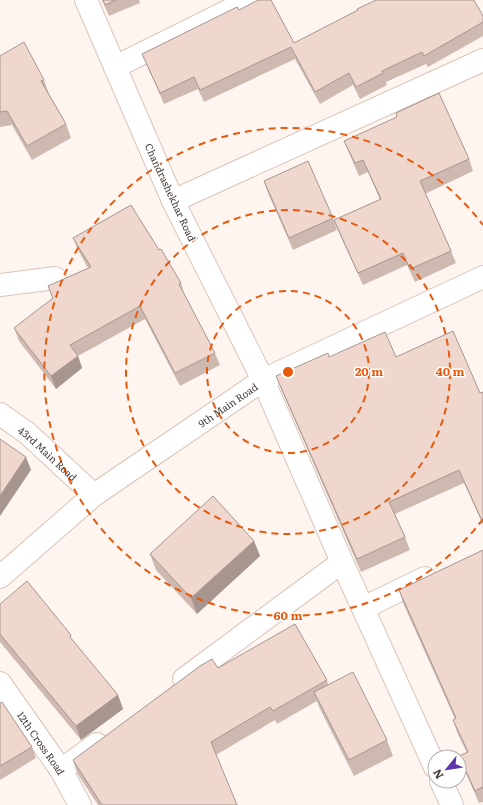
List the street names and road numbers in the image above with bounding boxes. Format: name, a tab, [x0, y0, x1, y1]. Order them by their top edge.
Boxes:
street label: Chandrashekhar Road	[142, 141, 200, 243]
street label: 9th Main Road	[194, 379, 260, 430]
street label: 43rd Main Road	[16, 422, 81, 484]
street label: 12th Cross Road	[14, 708, 70, 777]

